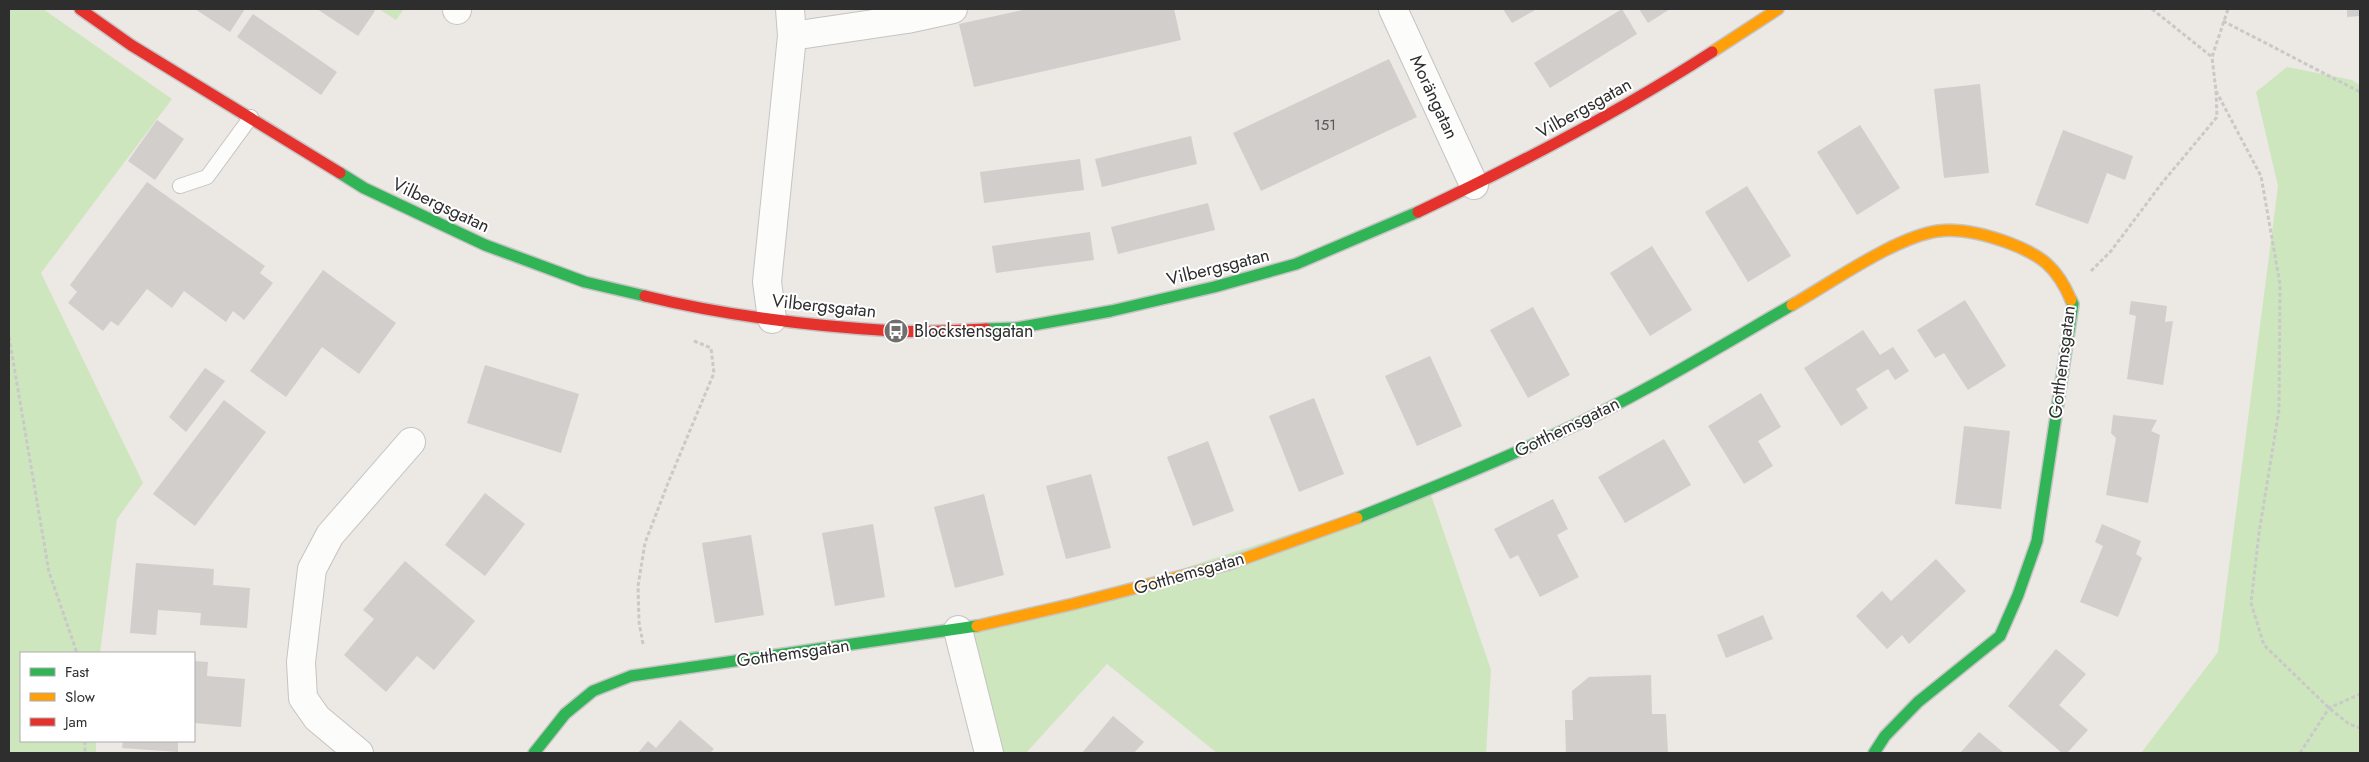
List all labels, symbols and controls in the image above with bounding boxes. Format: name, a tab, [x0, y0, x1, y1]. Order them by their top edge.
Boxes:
street label: Morängatan	[1403, 51, 1465, 143]
street label: Vilbergsgatan	[1532, 71, 1636, 145]
house number: 151	[1314, 114, 1336, 136]
street label: Vilbergsgatan	[388, 171, 494, 239]
street label: Vilbergsgatan	[1164, 242, 1272, 292]
street label: Vilbergsgatan	[770, 288, 878, 324]
street label: Gotthemsgatan	[2042, 304, 2082, 420]
bus stop icon: Blockstensgatan	[883, 318, 909, 344]
place label: Blockstensgatan	[914, 318, 1033, 344]
street label: Gotthemsgatan	[1510, 390, 1624, 464]
street label: Gotthemsgatan	[1131, 545, 1247, 601]
street label: Gotthemsgatan	[735, 632, 851, 674]
legend	[20, 652, 195, 742]
text: Fast	[65, 661, 89, 683]
text: Slow	[65, 686, 96, 708]
text: Jam	[63, 711, 88, 733]

